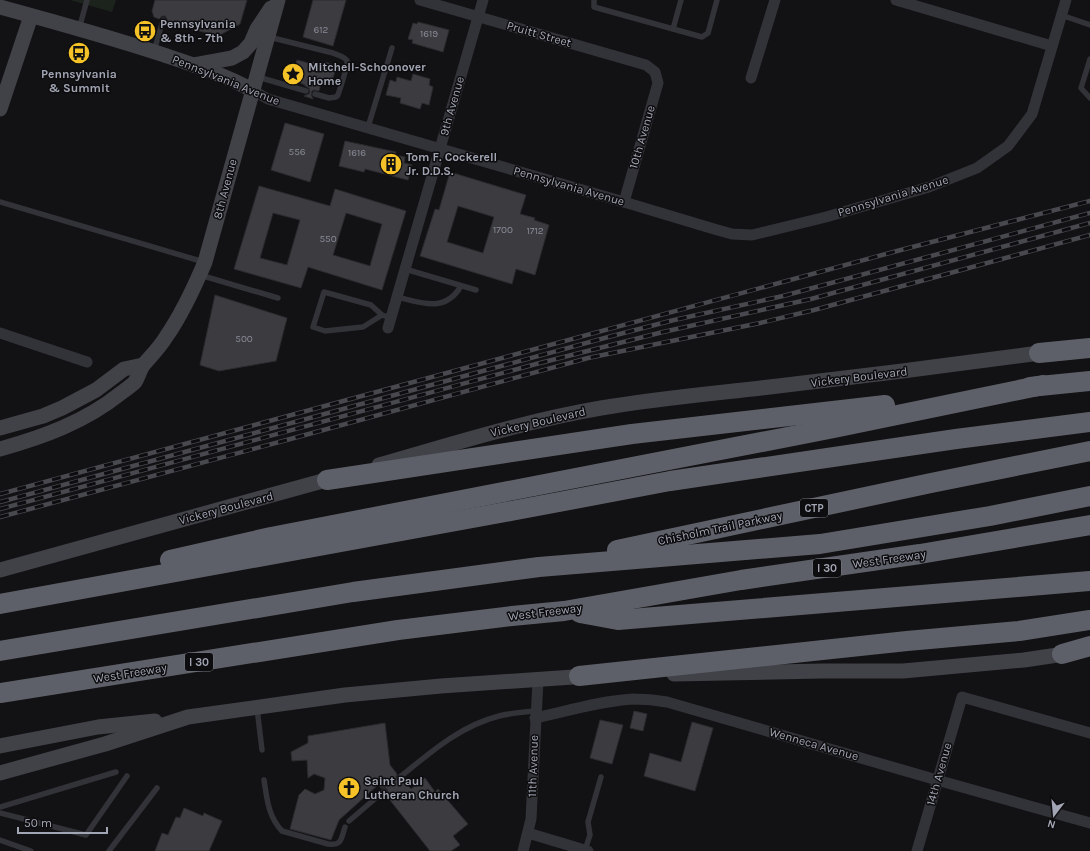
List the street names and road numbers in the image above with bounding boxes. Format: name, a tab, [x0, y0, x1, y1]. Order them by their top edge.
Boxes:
street label: Pruitt Street	[505, 18, 573, 50]
street label: Pennsylvania Avenue	[170, 52, 282, 108]
street label: 9th Avenue	[437, 75, 467, 137]
street label: 10th Avenue	[626, 104, 658, 170]
street label: 8th Avenue	[210, 157, 240, 221]
street label: Pennsylvania Avenue	[512, 163, 626, 209]
street label: Pennsylvania Avenue	[836, 173, 950, 219]
street label: Vickery Boulevard	[810, 364, 908, 390]
street label: Vickery Boulevard	[489, 404, 587, 440]
street label: Vickery Boulevard	[177, 489, 275, 527]
road number: CTP	[800, 499, 828, 517]
street label: Chisholm Trail Parkway	[657, 508, 784, 548]
street label: West Freeway	[851, 547, 927, 571]
road number: I 30	[813, 559, 841, 577]
street label: West Freeway	[507, 600, 583, 623]
road number: I 30	[185, 653, 213, 671]
street label: West Freeway	[92, 660, 168, 686]
street label: Wenneca Avenue	[768, 725, 860, 763]
street label: 11th Avenue	[525, 735, 541, 797]
street label: 14th Avenue	[923, 741, 955, 807]

